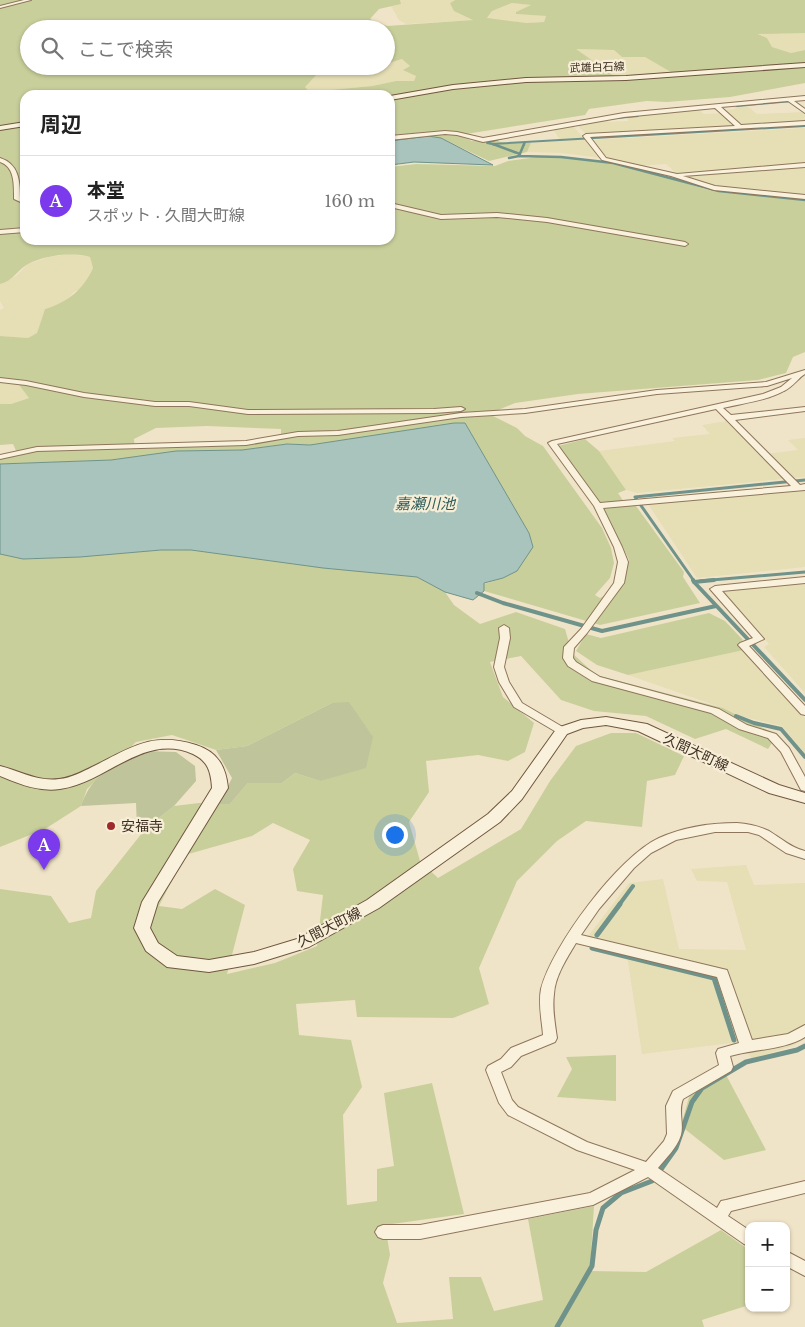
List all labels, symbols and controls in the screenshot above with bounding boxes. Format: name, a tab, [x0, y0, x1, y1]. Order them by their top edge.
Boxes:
search box	[20, 20, 395, 75]
icon: search	[38, 34, 66, 62]
text: ここで検索	[78, 38, 173, 61]
street label: 武雄白石線	[569, 59, 625, 75]
text: 周辺	[40, 112, 82, 138]
text: 本堂	[87, 179, 125, 202]
text: A	[50, 191, 62, 211]
text: 160 m	[324, 191, 375, 211]
text: スポット · 久間大町線	[87, 205, 245, 225]
water label: 嘉瀬川池	[395, 494, 457, 513]
street label: 久間大町線	[660, 729, 732, 775]
place label: 安福寺	[121, 817, 163, 835]
marker: 安福寺	[105, 820, 117, 832]
your location	[382, 822, 408, 848]
pin: A	[28, 829, 60, 870]
street label: 久間大町線	[294, 903, 364, 951]
map controls	[745, 1222, 790, 1312]
button: +	[745, 1222, 790, 1267]
button: −	[745, 1267, 790, 1312]

